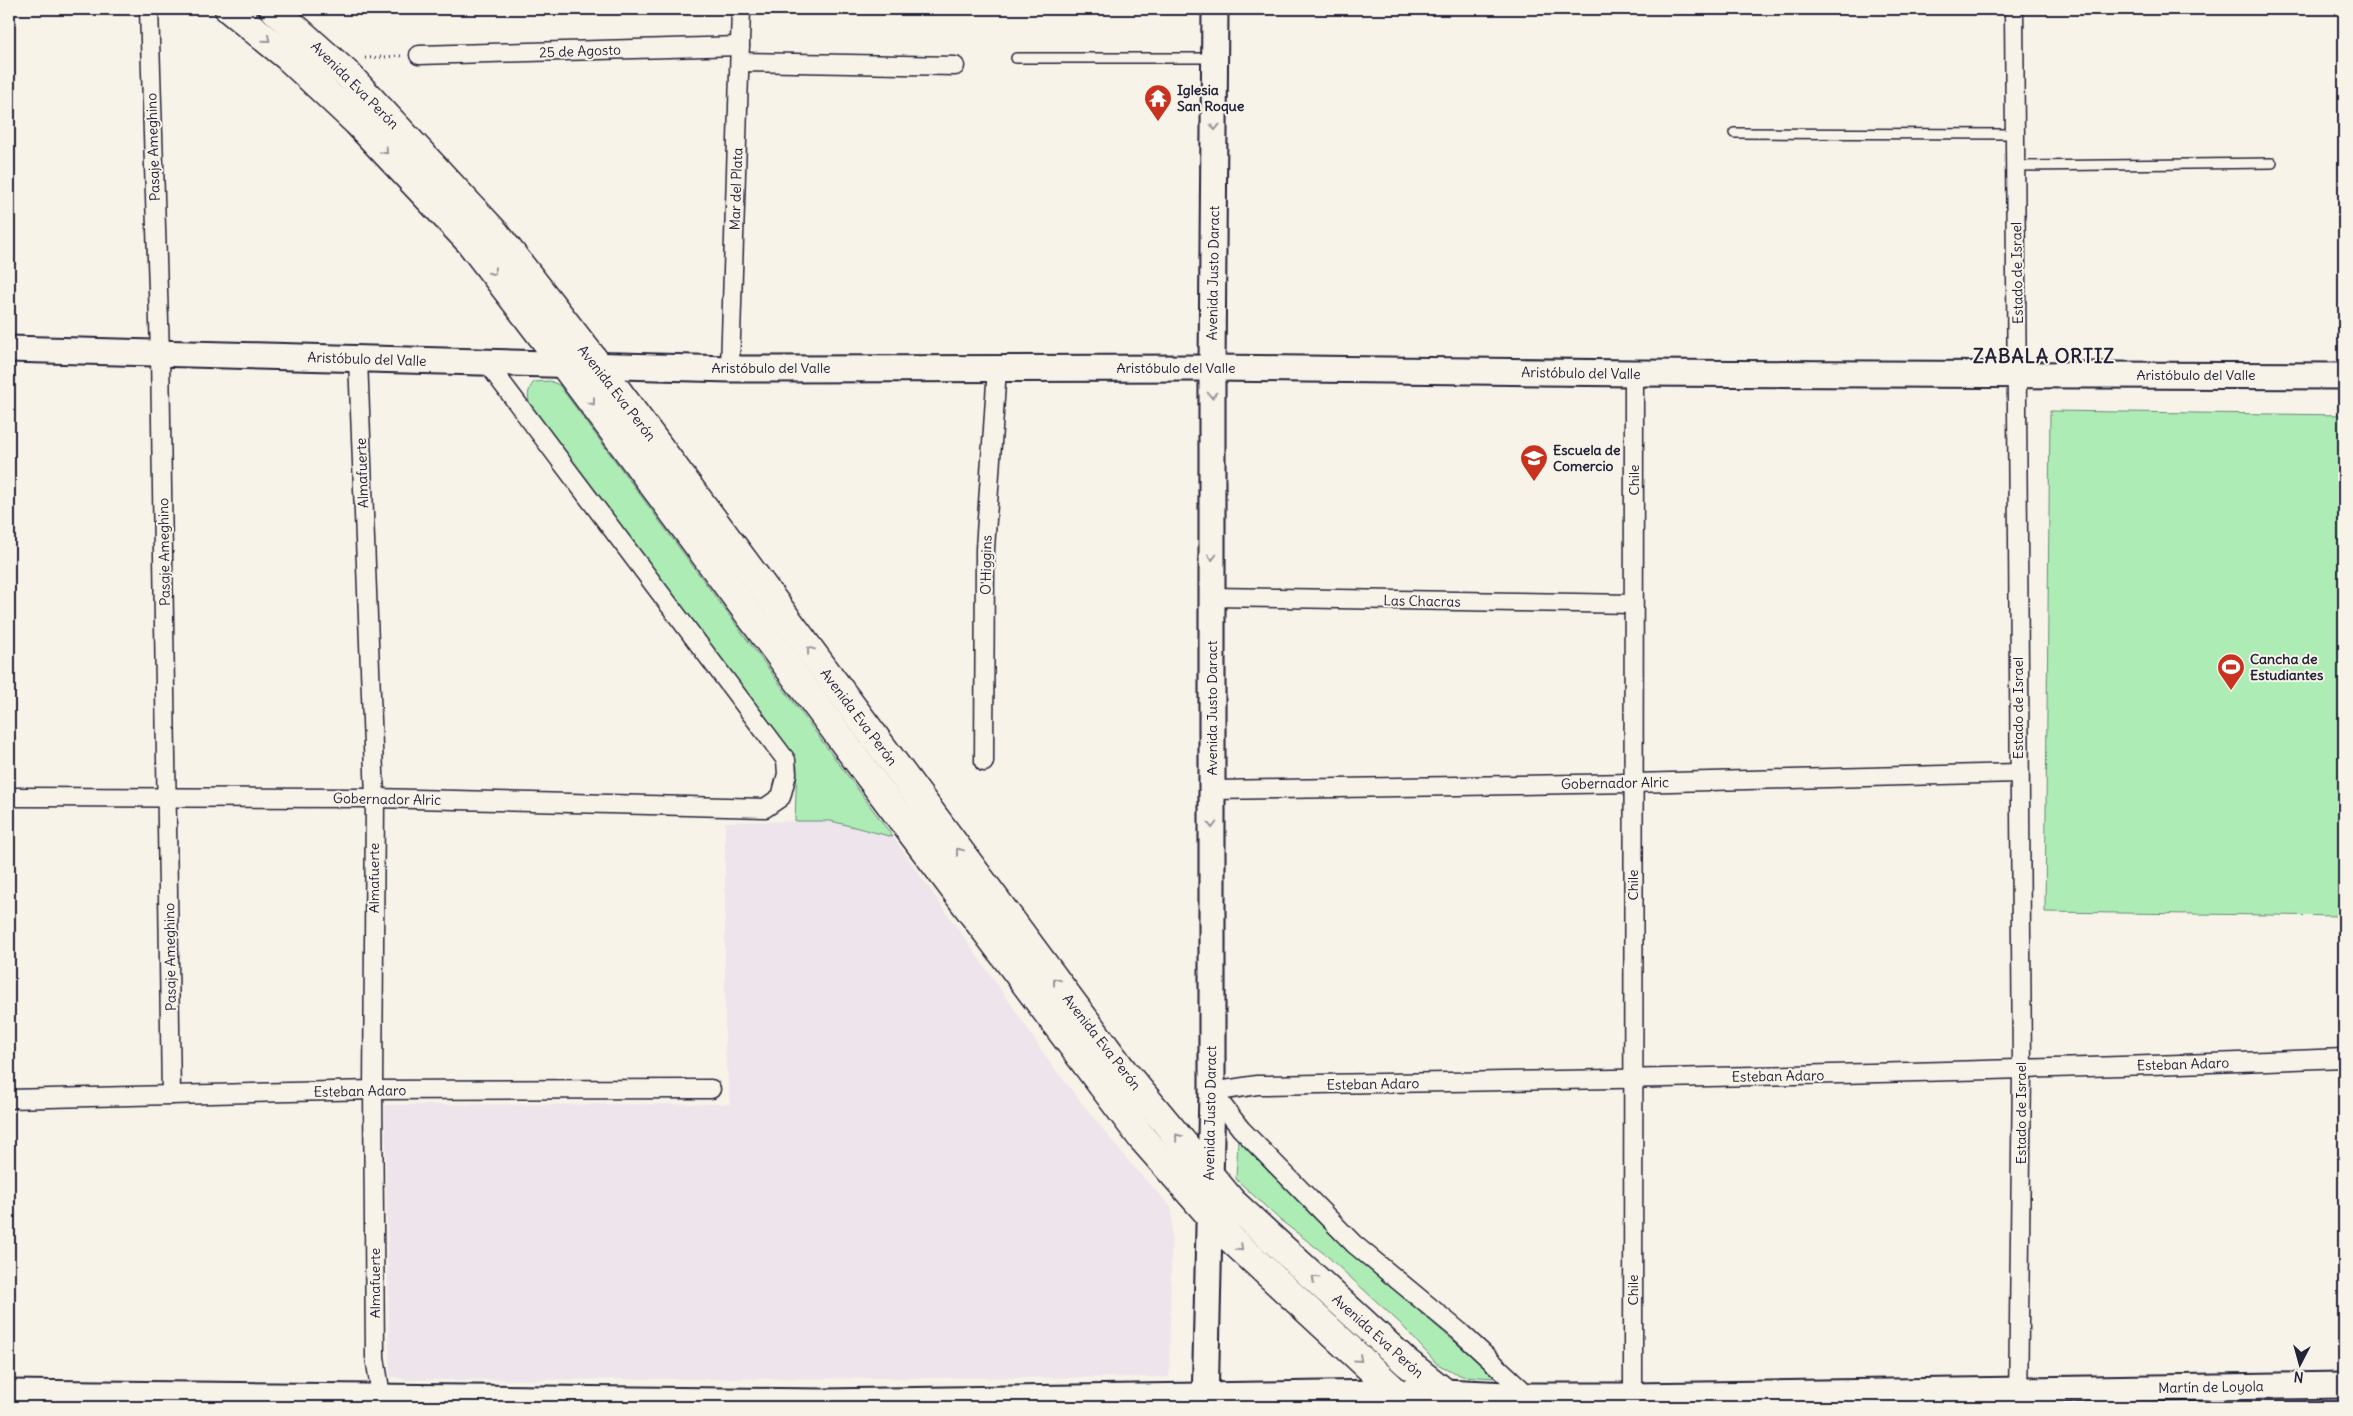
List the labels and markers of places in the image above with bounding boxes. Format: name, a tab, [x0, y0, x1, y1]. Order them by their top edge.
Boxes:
place label: Iglesia San Roque	[1177, 81, 1245, 115]
temple icon: Iglesia San Roque	[1143, 83, 1173, 122]
place label: Escuela de Comercio	[1553, 441, 1621, 475]
school or university icon: Escuela de Comercio	[1519, 443, 1549, 482]
place label: Cancha de Estudiantes	[2250, 650, 2324, 684]
sports icon: Cancha de Estudiantes	[2216, 652, 2246, 691]

